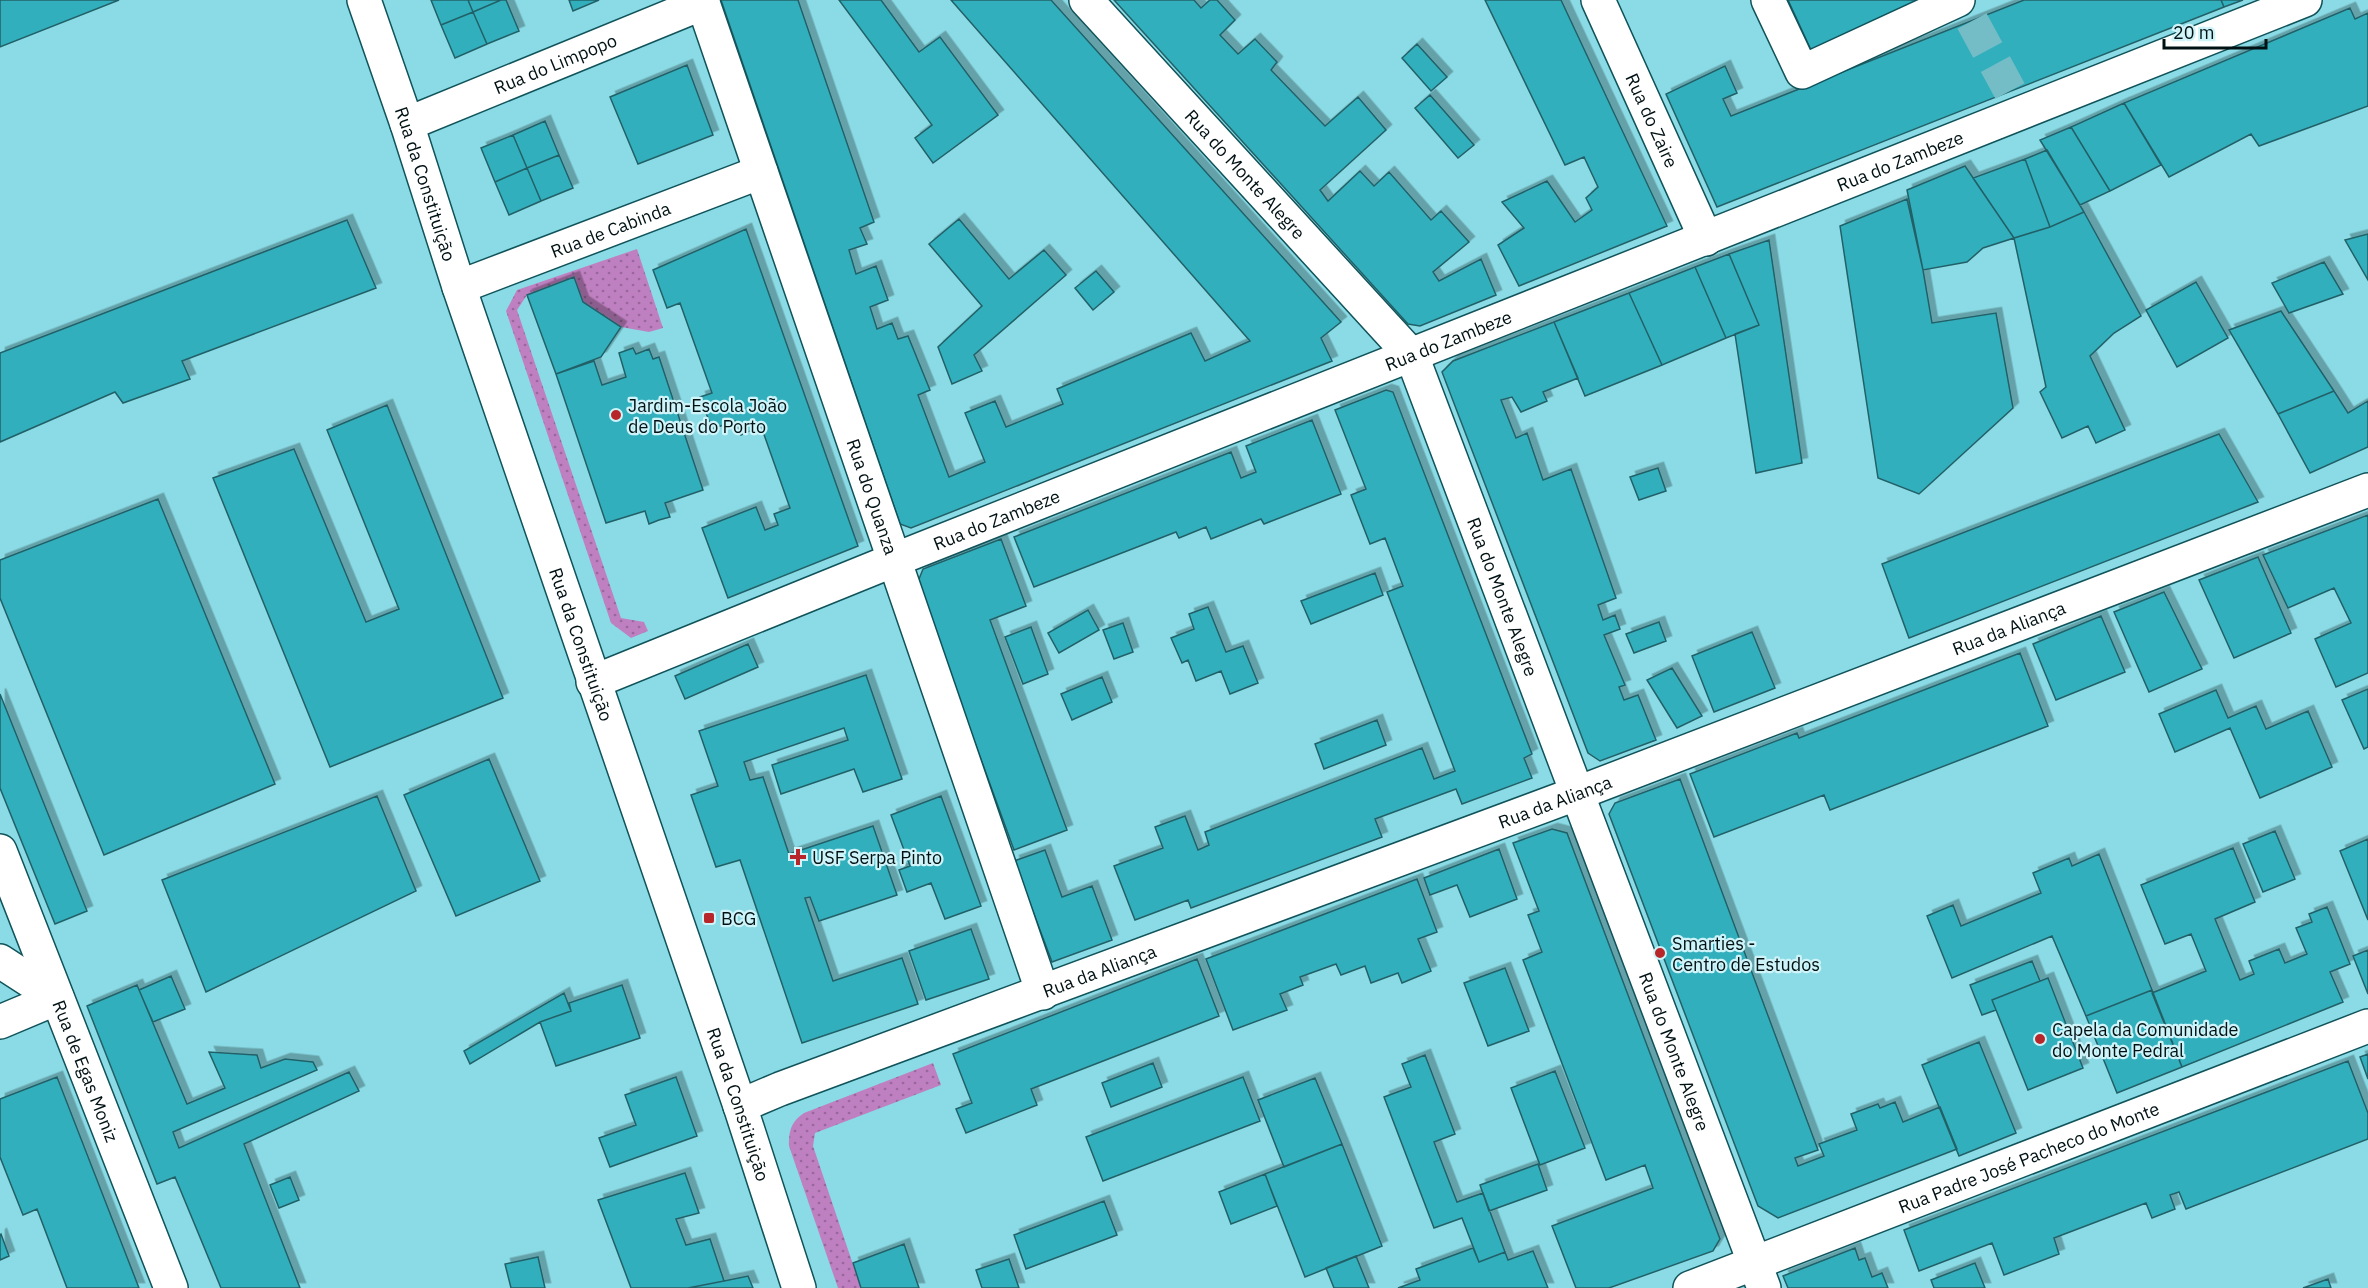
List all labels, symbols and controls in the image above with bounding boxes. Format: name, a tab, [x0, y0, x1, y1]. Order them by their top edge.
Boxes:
scale bar	[2164, 12, 2266, 50]
text: 20 m	[2173, 21, 2215, 44]
street label: Rua do Limpopo	[490, 28, 620, 99]
street label: Rua do Zaire	[1621, 69, 1684, 171]
street label: Rua da Constituição	[390, 104, 461, 264]
street label: Rua do Monte Alegre	[1180, 104, 1311, 244]
street label: Rua do Zambeze	[1833, 125, 1967, 196]
street label: Rua de Cabinda	[547, 196, 674, 263]
street label: Rua do Zambeze	[1381, 305, 1515, 376]
place label: Jardim-Escola João de Deus do Porto	[628, 394, 787, 438]
marker: Jardim-Escola João de Deus do Porto	[609, 408, 623, 422]
street label: Rua do Quanza	[842, 435, 903, 558]
street label: Rua do Zambeze	[930, 484, 1063, 555]
street label: Rua do Monte Alegre	[1462, 514, 1543, 679]
street label: Rua da Constituição	[545, 564, 619, 724]
street label: Rua da Aliança	[1949, 596, 2069, 660]
street label: Rua da Aliança	[1495, 770, 1615, 833]
place label: USF Serpa Pinto	[812, 846, 942, 869]
marker: USF Serpa Pinto	[789, 848, 807, 866]
place label: BCG	[721, 907, 756, 930]
marker: BCG	[702, 911, 716, 925]
place label: Smarties - Centro de Estudos	[1672, 932, 1820, 976]
street label: Rua da Aliança	[1039, 939, 1160, 1002]
marker: Smarties - Centro de Estudos	[1653, 946, 1667, 960]
street label: Rua do Monte Alegre	[1634, 969, 1715, 1134]
street label: Rua de Egas Moniz	[48, 996, 124, 1145]
place label: Capela da Comunidade do Monte Pedral	[2052, 1018, 2239, 1062]
street label: Rua da Constituição	[702, 1024, 775, 1184]
marker: Capela da Comunidade do Monte Pedral	[2033, 1032, 2047, 1046]
street label: Rua Padre José Pacheco do Monte	[1895, 1096, 2163, 1218]

